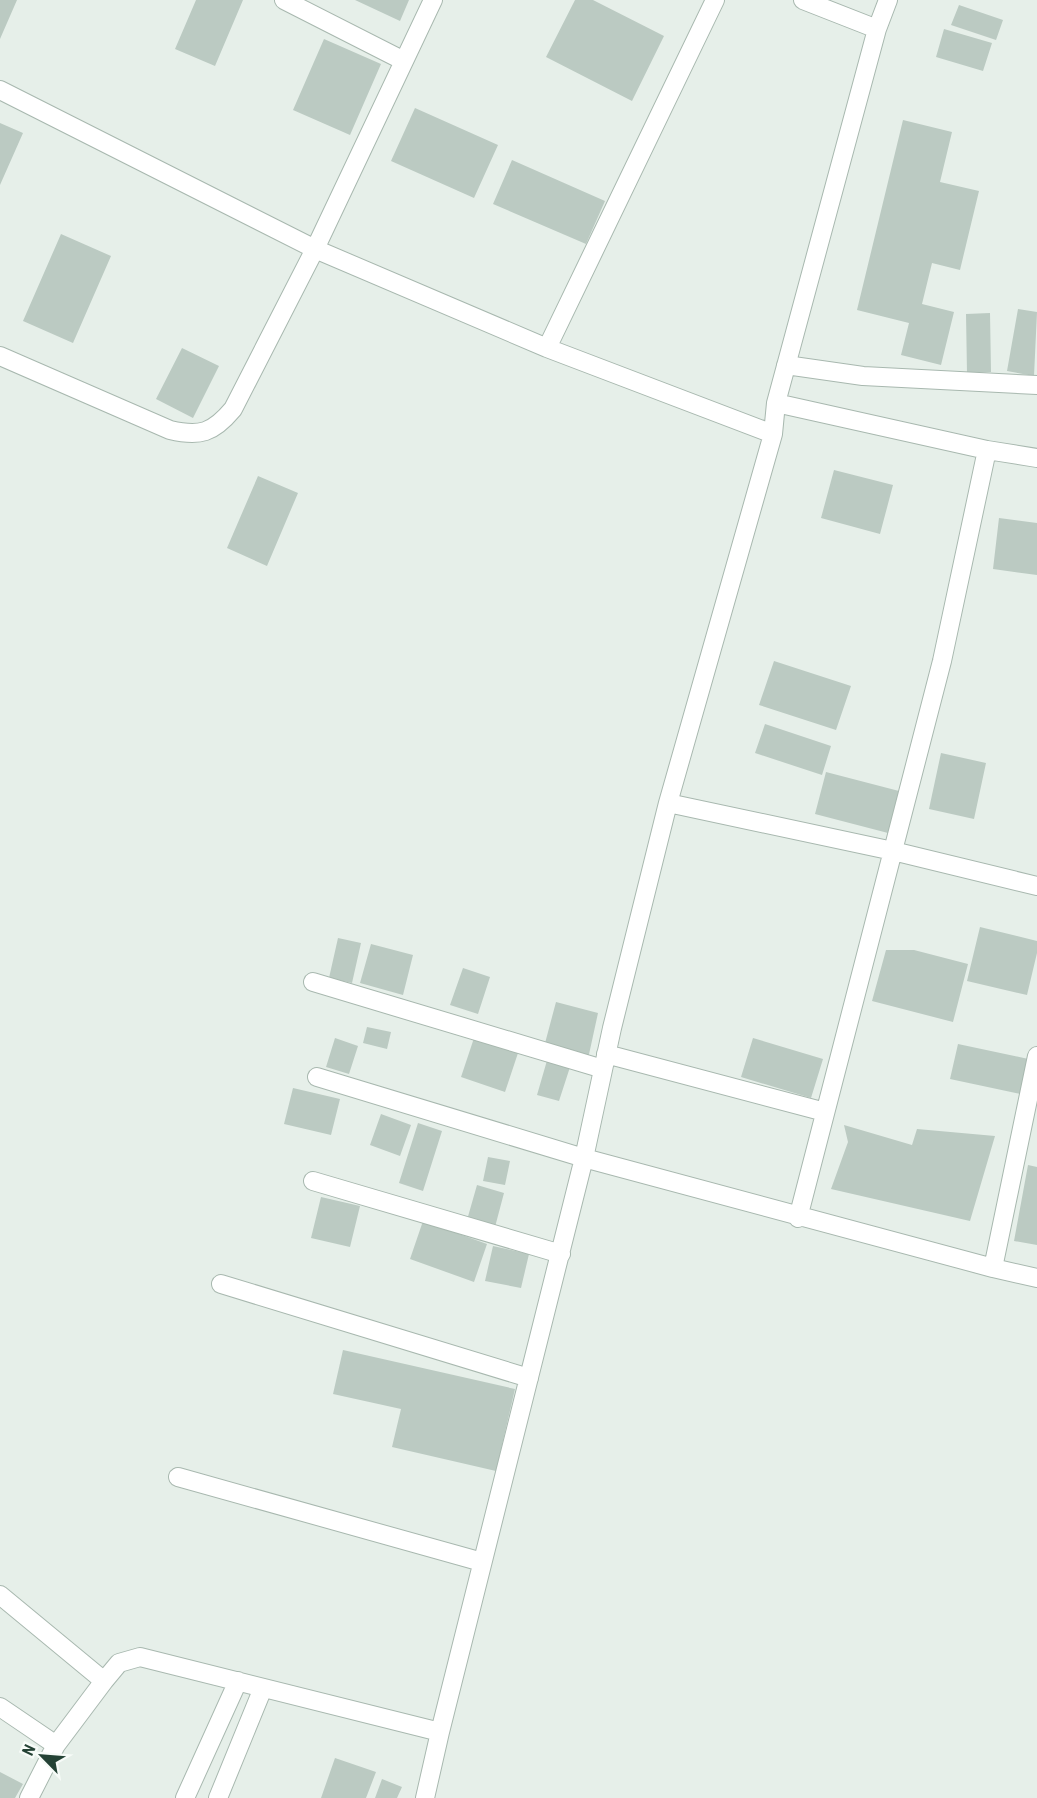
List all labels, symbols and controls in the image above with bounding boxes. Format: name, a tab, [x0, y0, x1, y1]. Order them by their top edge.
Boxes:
north arrow	[12, 1726, 72, 1786]
text: N	[18, 1741, 40, 1758]

